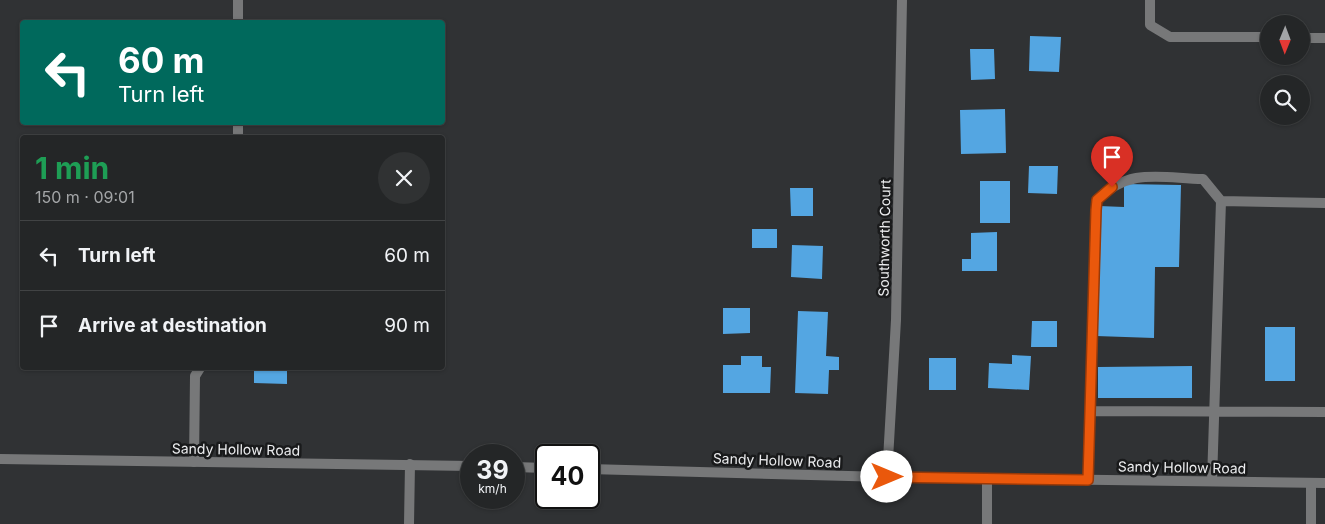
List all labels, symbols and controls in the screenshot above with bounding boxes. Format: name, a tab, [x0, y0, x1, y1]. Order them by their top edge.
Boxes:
north arrow	[1260, 15, 1310, 65]
map controls	[1260, 15, 1310, 125]
text: 60 m	[118, 39, 205, 81]
icon: left	[35, 40, 100, 105]
button: search	[1260, 75, 1310, 125]
text: Turn left	[118, 81, 204, 107]
pin	[1091, 136, 1133, 187]
icon: arrive	[1098, 143, 1126, 171]
text: 1 min	[35, 150, 109, 186]
button: close	[378, 152, 430, 204]
street label: Southworth Court	[874, 179, 894, 297]
text: 150 m · 09:01	[35, 187, 135, 207]
icon: left	[35, 242, 63, 270]
text: Turn left	[78, 244, 156, 267]
text: 60 m	[384, 244, 430, 267]
icon: arrive	[35, 312, 63, 340]
text: Arrive at destination	[78, 314, 267, 337]
text: 90 m	[384, 314, 430, 337]
street label: Sandy Hollow Road	[172, 439, 300, 459]
speed limit sign: 40	[535, 444, 600, 509]
street label: Sandy Hollow Road	[713, 449, 841, 471]
position arrow	[860, 450, 912, 502]
text: 39	[476, 455, 509, 485]
street label: Sandy Hollow Road	[1118, 457, 1246, 477]
text: km/h	[478, 481, 507, 496]

